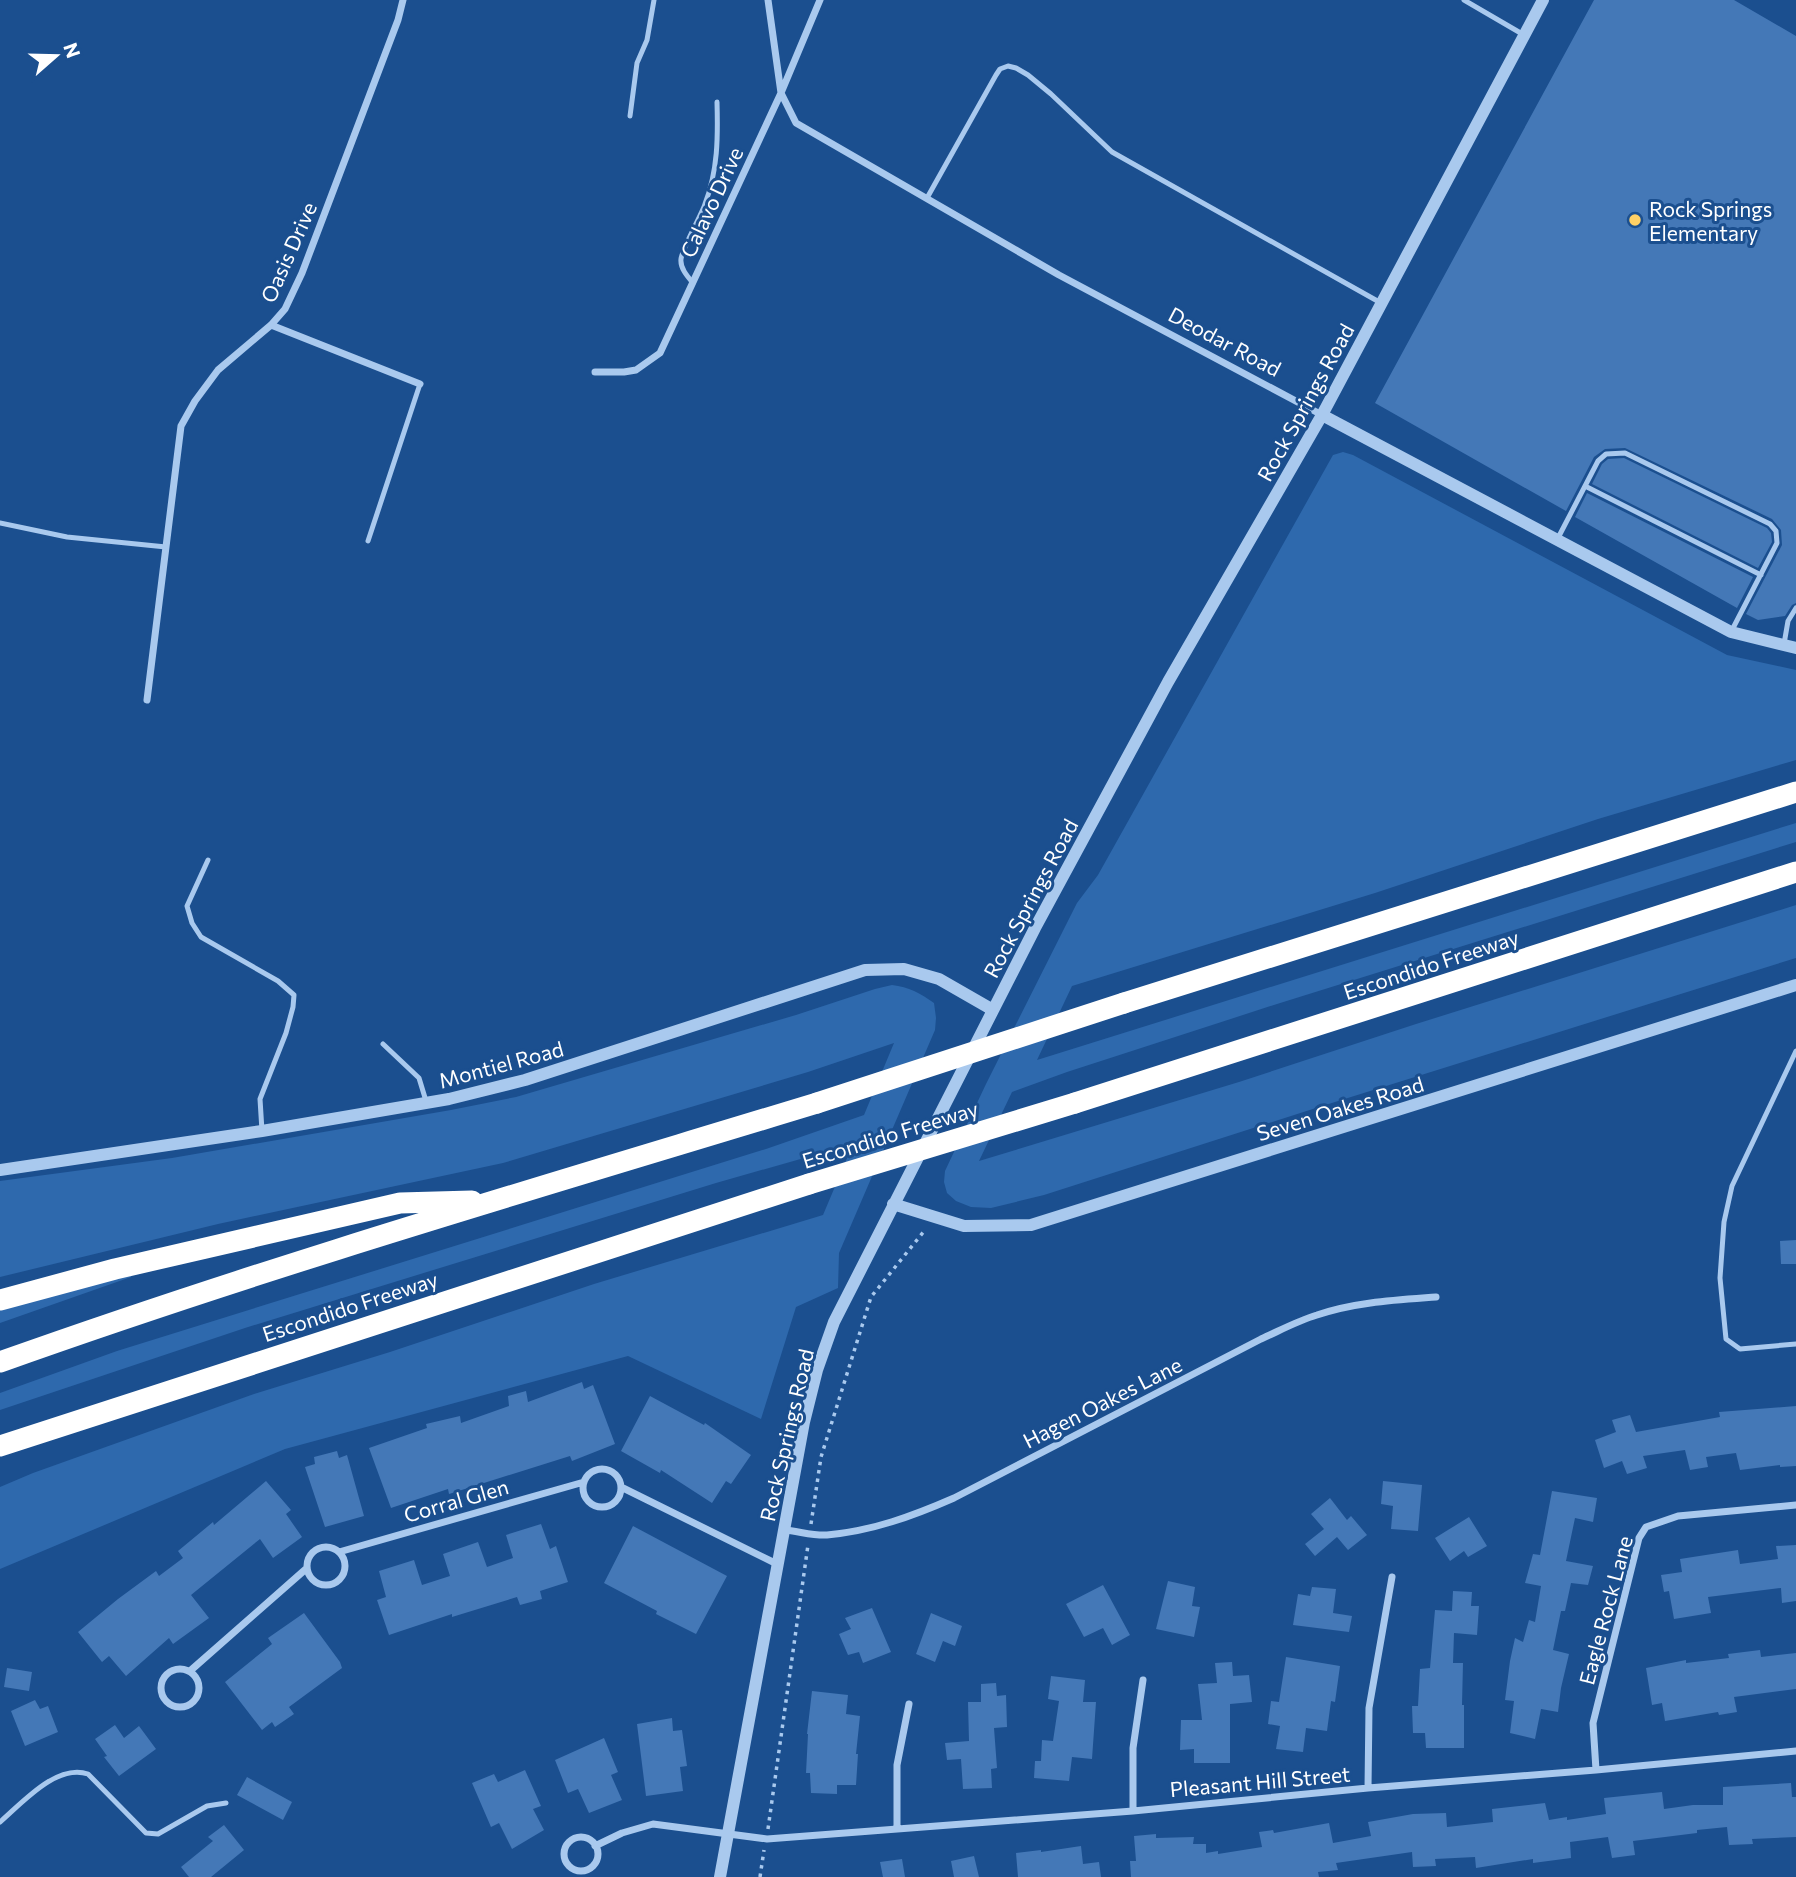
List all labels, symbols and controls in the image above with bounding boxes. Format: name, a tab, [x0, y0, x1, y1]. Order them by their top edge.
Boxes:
north arrow	[21, 21, 91, 91]
text: N	[59, 39, 86, 61]
street label: Calavo Drive	[674, 143, 748, 261]
place label: Rock Springs Elementary	[1649, 196, 1772, 245]
street label: Oasis Drive	[255, 198, 321, 306]
marker: Rock Springs Elementary	[1627, 212, 1643, 228]
street label: Deodar Road	[1165, 301, 1285, 381]
street label: Rock Springs Road	[1251, 319, 1359, 485]
street label: Rock Springs Road	[978, 814, 1082, 982]
street label: Escondido Freeway	[1340, 924, 1522, 1004]
street label: Montiel Road	[436, 1035, 566, 1093]
street label: Seven Oakes Road	[1253, 1071, 1427, 1145]
street label: Escondido Freeway	[799, 1095, 981, 1173]
street label: Escondido Freeway	[259, 1266, 441, 1346]
street label: Rock Springs Road	[754, 1346, 818, 1524]
street label: Hagen Oakes Lane	[1018, 1351, 1186, 1453]
street label: Corral Glen	[401, 1473, 511, 1527]
street label: Eagle Rock Lane	[1573, 1533, 1637, 1687]
street label: Pleasant Hill Street	[1169, 1761, 1351, 1801]

